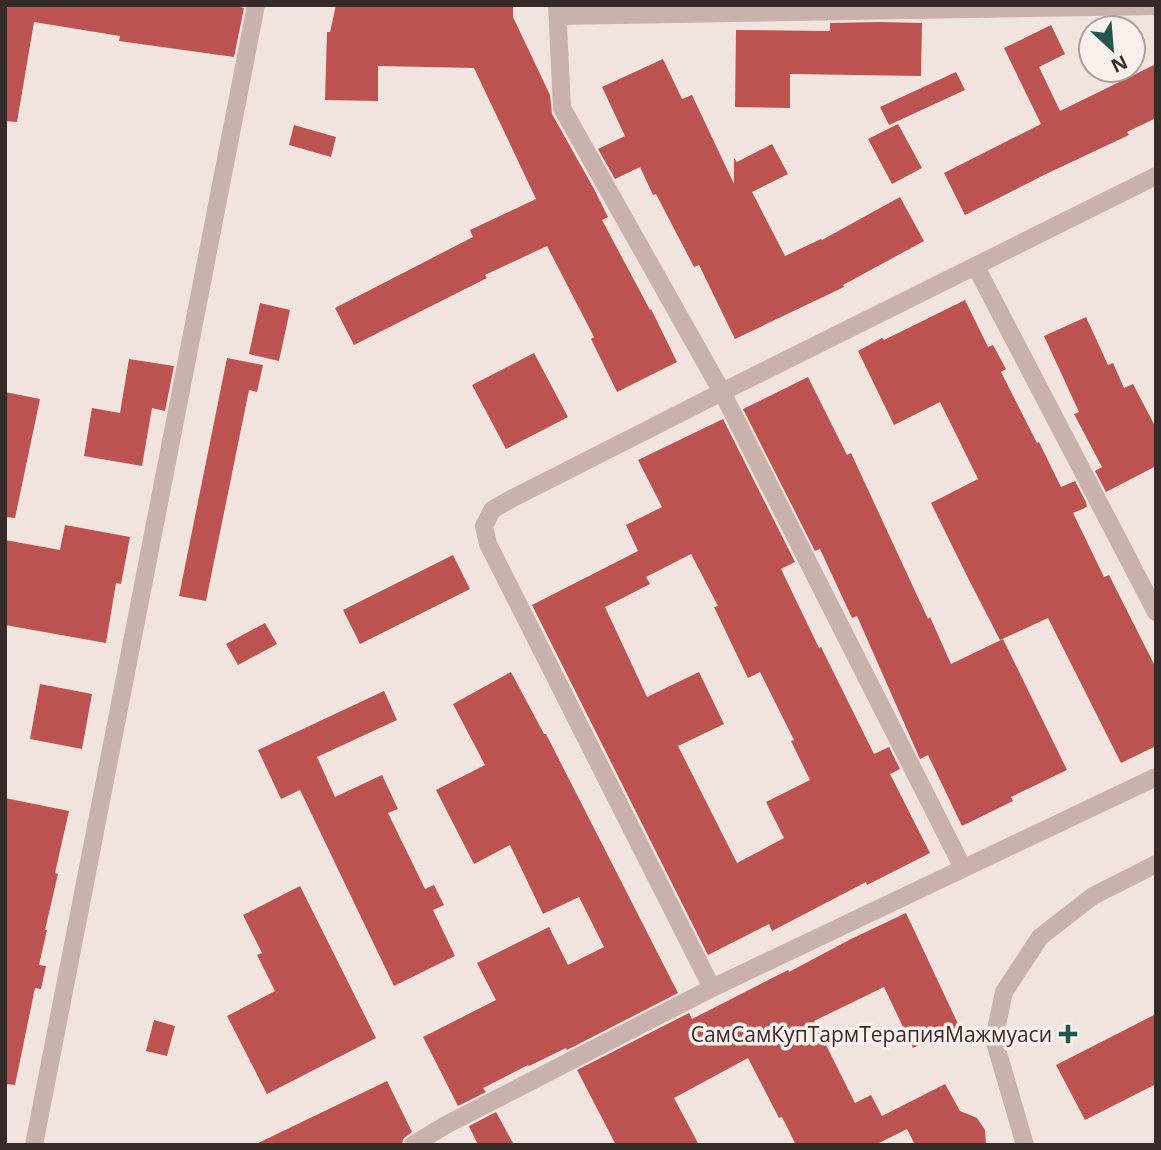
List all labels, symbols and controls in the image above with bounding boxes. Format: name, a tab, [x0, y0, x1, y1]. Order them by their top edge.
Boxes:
north arrow	[1077, 14, 1147, 84]
text: N	[1107, 49, 1132, 79]
place label: СамСамКупТармТерапияМажмуаси	[691, 1020, 1052, 1048]
marker: СамСамКупТармТерапияМажмуаси	[1058, 1024, 1078, 1044]

